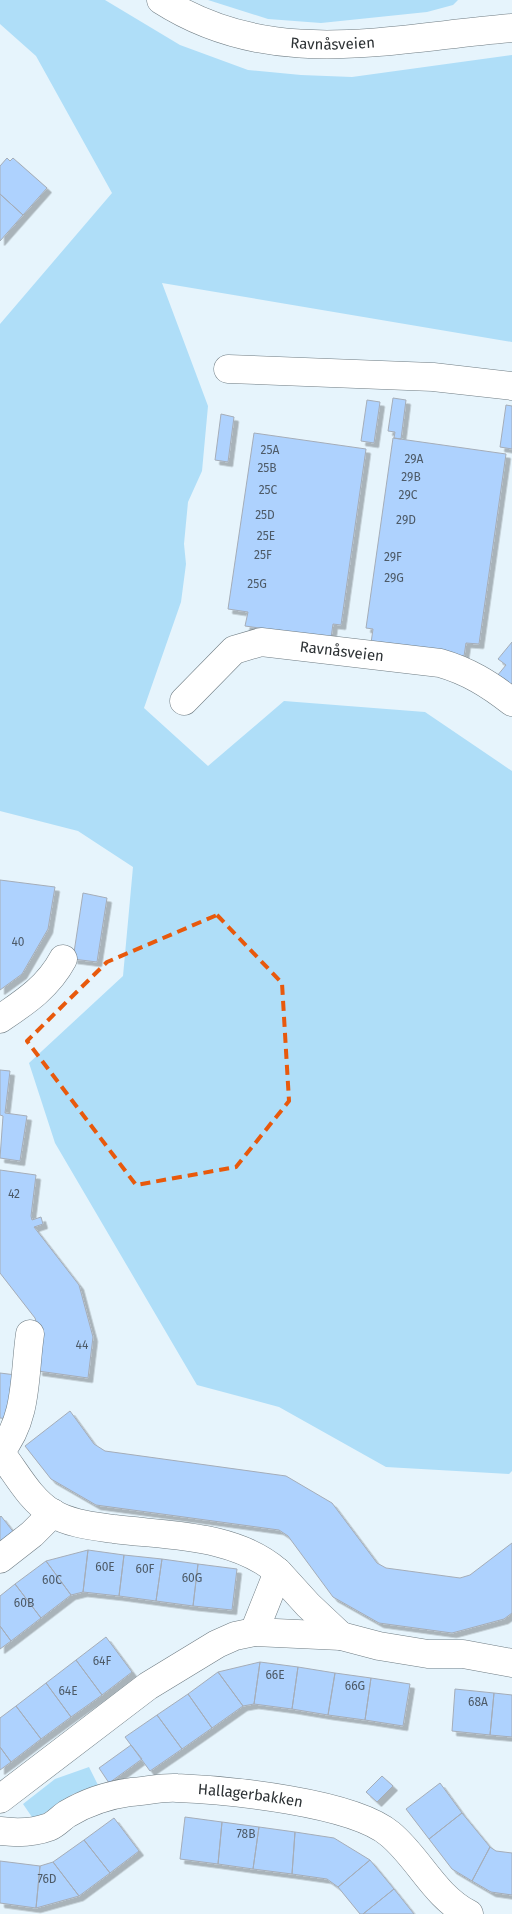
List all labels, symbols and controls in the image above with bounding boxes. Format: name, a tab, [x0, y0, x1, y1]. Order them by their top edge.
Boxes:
street label: Ravnåsveien	[290, 33, 376, 53]
house number: 25A	[261, 443, 280, 457]
house number: 29A	[405, 452, 424, 466]
house number: 25B	[257, 461, 277, 475]
house number: 29B	[401, 470, 421, 484]
house number: 25C	[259, 483, 278, 497]
house number: 29C	[399, 488, 418, 502]
house number: 25D	[255, 508, 275, 522]
house number: 29D	[396, 513, 416, 527]
house number: 25E	[257, 529, 275, 543]
house number: 25F	[254, 548, 272, 562]
house number: 29F	[384, 550, 402, 564]
house number: 29G	[384, 571, 404, 585]
house number: 25G	[247, 577, 267, 591]
street label: Ravnåsveien	[299, 638, 385, 665]
house number: 40	[11, 935, 25, 949]
house number: 42	[8, 1187, 20, 1201]
house number: 44	[76, 1338, 89, 1352]
house number: 60E	[95, 1560, 115, 1574]
house number: 60F	[136, 1562, 155, 1576]
house number: 60G	[182, 1571, 202, 1585]
house number: 60C	[42, 1573, 62, 1587]
house number: 60B	[14, 1596, 34, 1610]
house number: 64F	[93, 1654, 111, 1668]
house number: 66E	[265, 1668, 285, 1682]
house number: 66G	[345, 1679, 365, 1693]
house number: 64E	[58, 1684, 78, 1698]
house number: 68A	[468, 1695, 488, 1709]
street label: Hallagerbakken	[197, 1780, 304, 1811]
house number: 78B	[237, 1827, 256, 1841]
house number: 76D	[37, 1872, 57, 1886]

